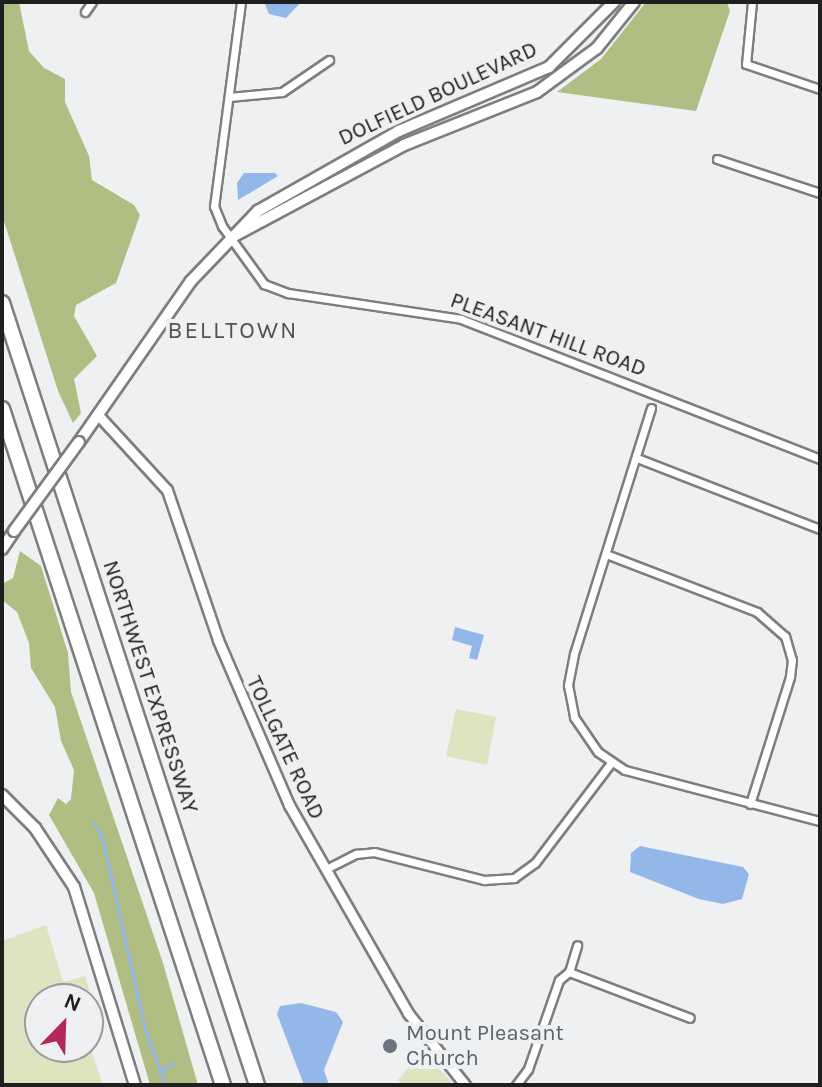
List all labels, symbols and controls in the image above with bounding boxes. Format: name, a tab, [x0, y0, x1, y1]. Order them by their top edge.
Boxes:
street label: DOLFIELD BOULEVARD	[334, 36, 542, 152]
street label: PLEASANT HILL ROAD	[447, 287, 649, 383]
district label: BELLTOWN	[167, 317, 299, 345]
street label: NORTHWEST EXPRESSWAY	[97, 557, 203, 817]
street label: TOLLGATE ROAD	[240, 672, 330, 824]
north arrow	[24, 983, 104, 1063]
text: N	[60, 988, 85, 1018]
place label: Mount Pleasant Church	[406, 1020, 564, 1072]
marker: Mount Pleasant Church	[381, 1037, 399, 1055]

